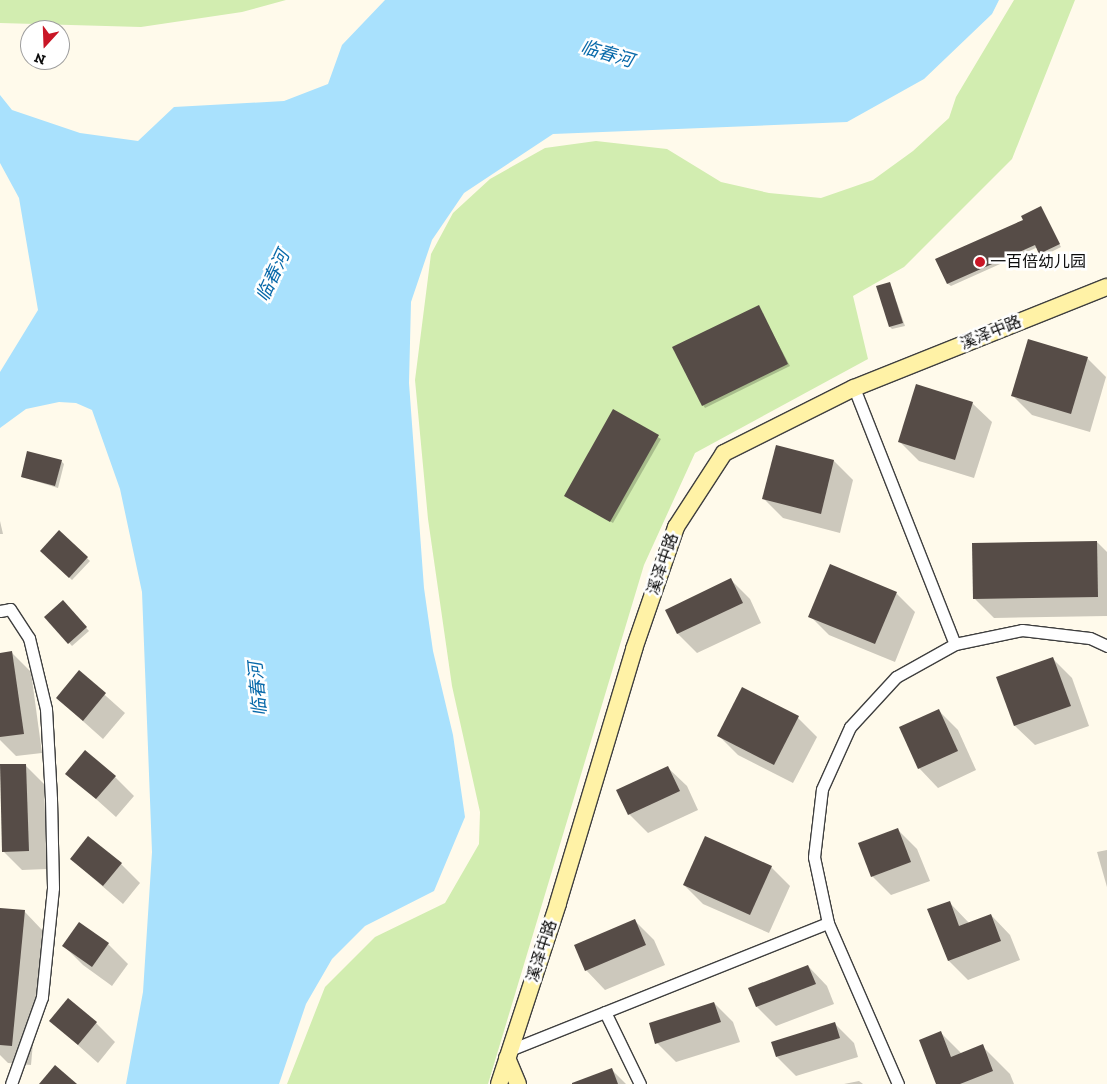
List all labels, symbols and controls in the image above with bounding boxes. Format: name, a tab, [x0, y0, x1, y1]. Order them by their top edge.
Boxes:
north arrow	[20, 20, 70, 70]
water label: 临春河	[578, 36, 636, 72]
text: N	[32, 49, 48, 68]
water label: 临春河	[252, 247, 294, 305]
place label: 一百倍幼儿园	[990, 252, 1086, 272]
marker: 一百倍幼儿园	[974, 256, 986, 268]
street label: 溪泽中路	[958, 312, 1024, 354]
street label: 溪泽中路	[644, 531, 682, 597]
water label: 临春河	[245, 661, 271, 717]
street label: 溪泽中路	[523, 918, 561, 984]

